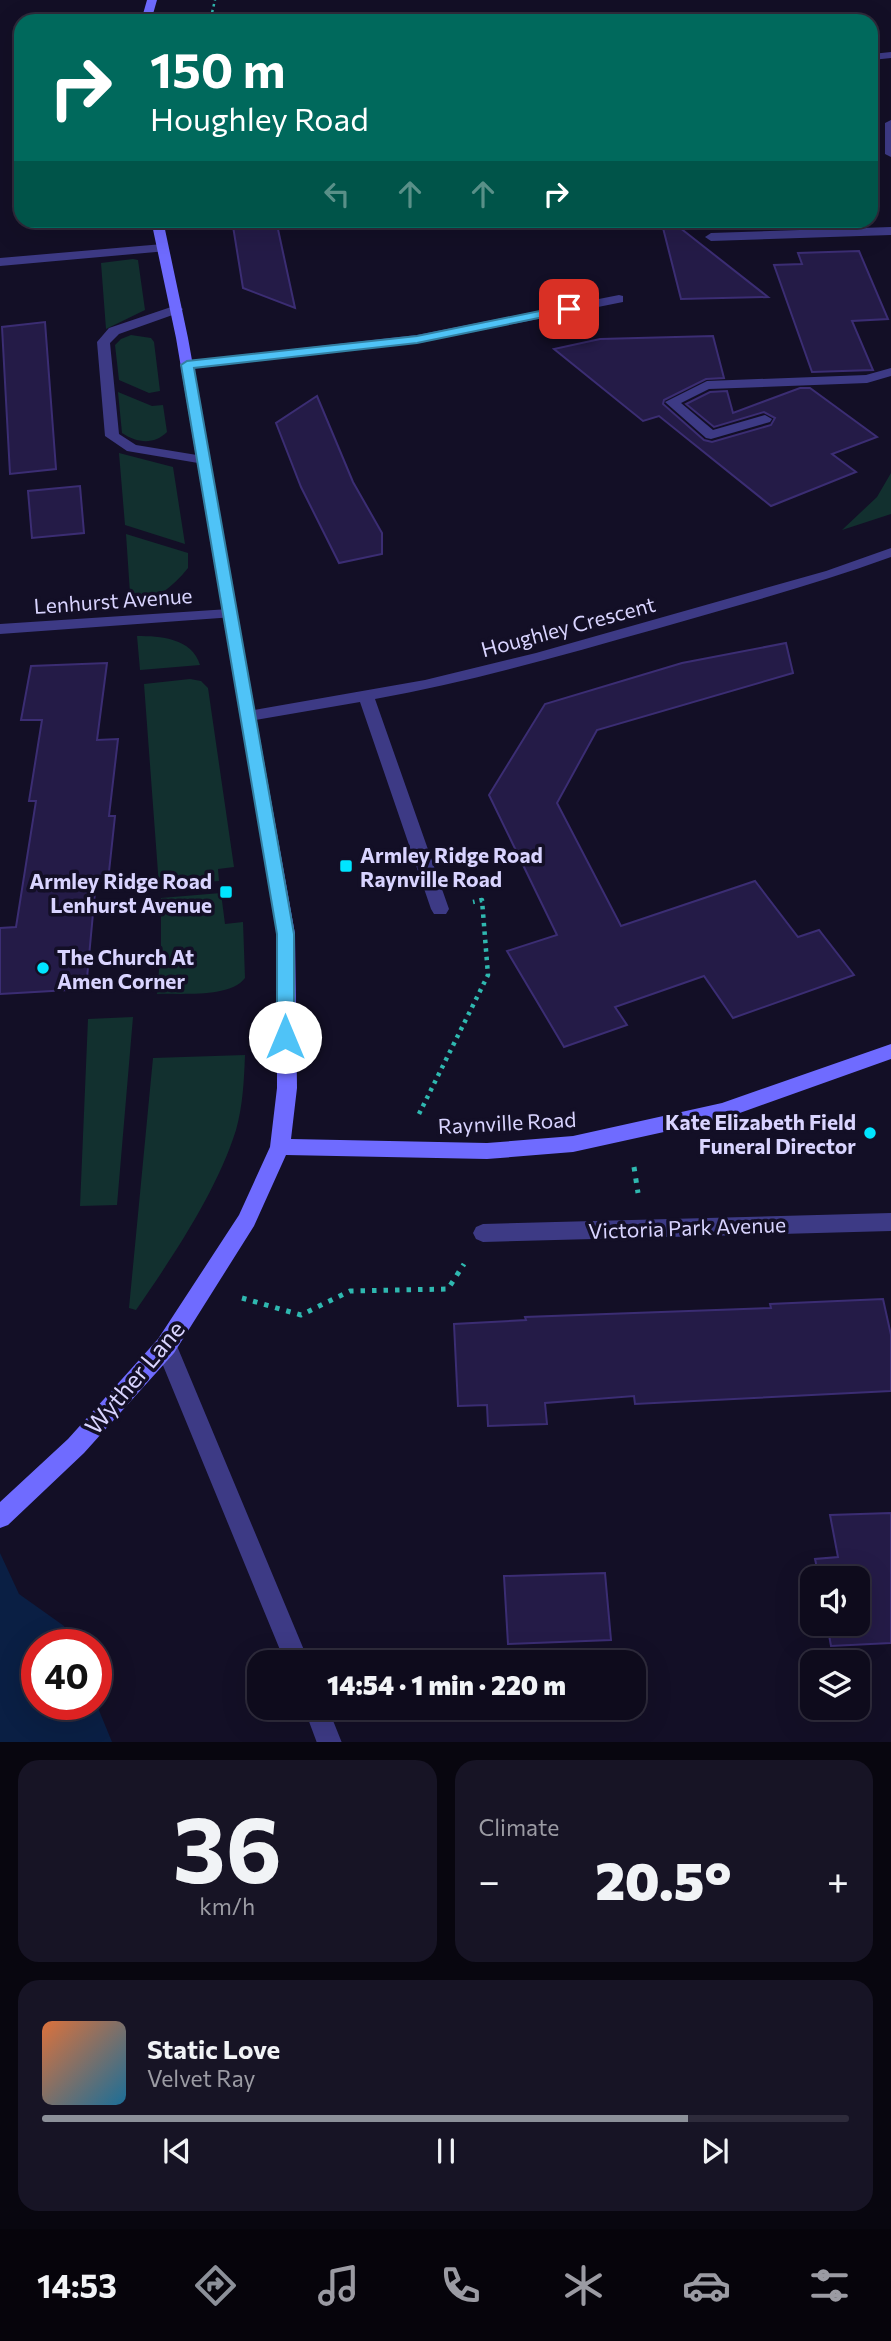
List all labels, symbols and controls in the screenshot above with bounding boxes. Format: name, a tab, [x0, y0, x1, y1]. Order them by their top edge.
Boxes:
text: 150 m	[150, 38, 285, 98]
icon: right	[35, 42, 126, 133]
text: Houghley Road	[150, 98, 369, 138]
icon: left	[318, 175, 356, 213]
icon: ahead	[391, 175, 429, 213]
icon: ahead	[464, 175, 502, 213]
icon: right	[537, 175, 575, 213]
pin	[539, 279, 599, 339]
icon: arrive	[550, 290, 588, 328]
street label: Lenhurst Avenue	[33, 582, 193, 618]
street label: Houghley Crescent	[478, 591, 658, 661]
place label: Armley Ridge Road Raynville Road	[360, 842, 543, 891]
marker: Armley Ridge Road Raynville Road	[338, 858, 354, 874]
place label: Armley Ridge Road Lenhurst Avenue	[29, 868, 212, 917]
marker: Armley Ridge Road Lenhurst Avenue	[218, 884, 234, 900]
place label: The Church At Amen Corner	[57, 944, 194, 993]
marker: The Church At Amen Corner	[35, 960, 51, 976]
position arrow	[248, 1000, 322, 1074]
street label: Raynville Road	[437, 1106, 577, 1138]
place label: Kate Elizabeth Field Funeral Director	[665, 1109, 856, 1158]
marker: Kate Elizabeth Field Funeral Director	[862, 1125, 878, 1141]
street label: Victoria Park Avenue	[588, 1211, 786, 1243]
street label: Wyther Lane	[78, 1314, 190, 1440]
map controls	[800, 1566, 870, 1720]
button: sound	[800, 1566, 870, 1636]
speed limit sign: 40	[21, 1629, 112, 1720]
button: layers	[800, 1650, 870, 1720]
text: 14:54 · 1 min · 220 m	[327, 1669, 566, 1700]
text: 36	[173, 1790, 282, 1902]
text: Climate	[479, 1813, 560, 1841]
text: 20.5°	[595, 1847, 732, 1911]
text: −	[479, 1856, 500, 1903]
text: +	[827, 1856, 849, 1903]
text: km/h	[199, 1892, 255, 1920]
text: Static Love	[147, 2033, 280, 2064]
text: Velvet Ray	[147, 2064, 255, 2092]
icon: previous	[158, 2132, 196, 2170]
icon: pause	[427, 2132, 465, 2170]
icon: next	[696, 2132, 734, 2170]
icon: directions	[191, 2261, 240, 2310]
icon: music	[314, 2261, 363, 2310]
icon: phone	[436, 2261, 485, 2310]
icon: climate	[559, 2261, 608, 2310]
icon: car	[682, 2261, 731, 2310]
icon: filters	[805, 2261, 854, 2310]
text: 14:53	[37, 2265, 117, 2305]

